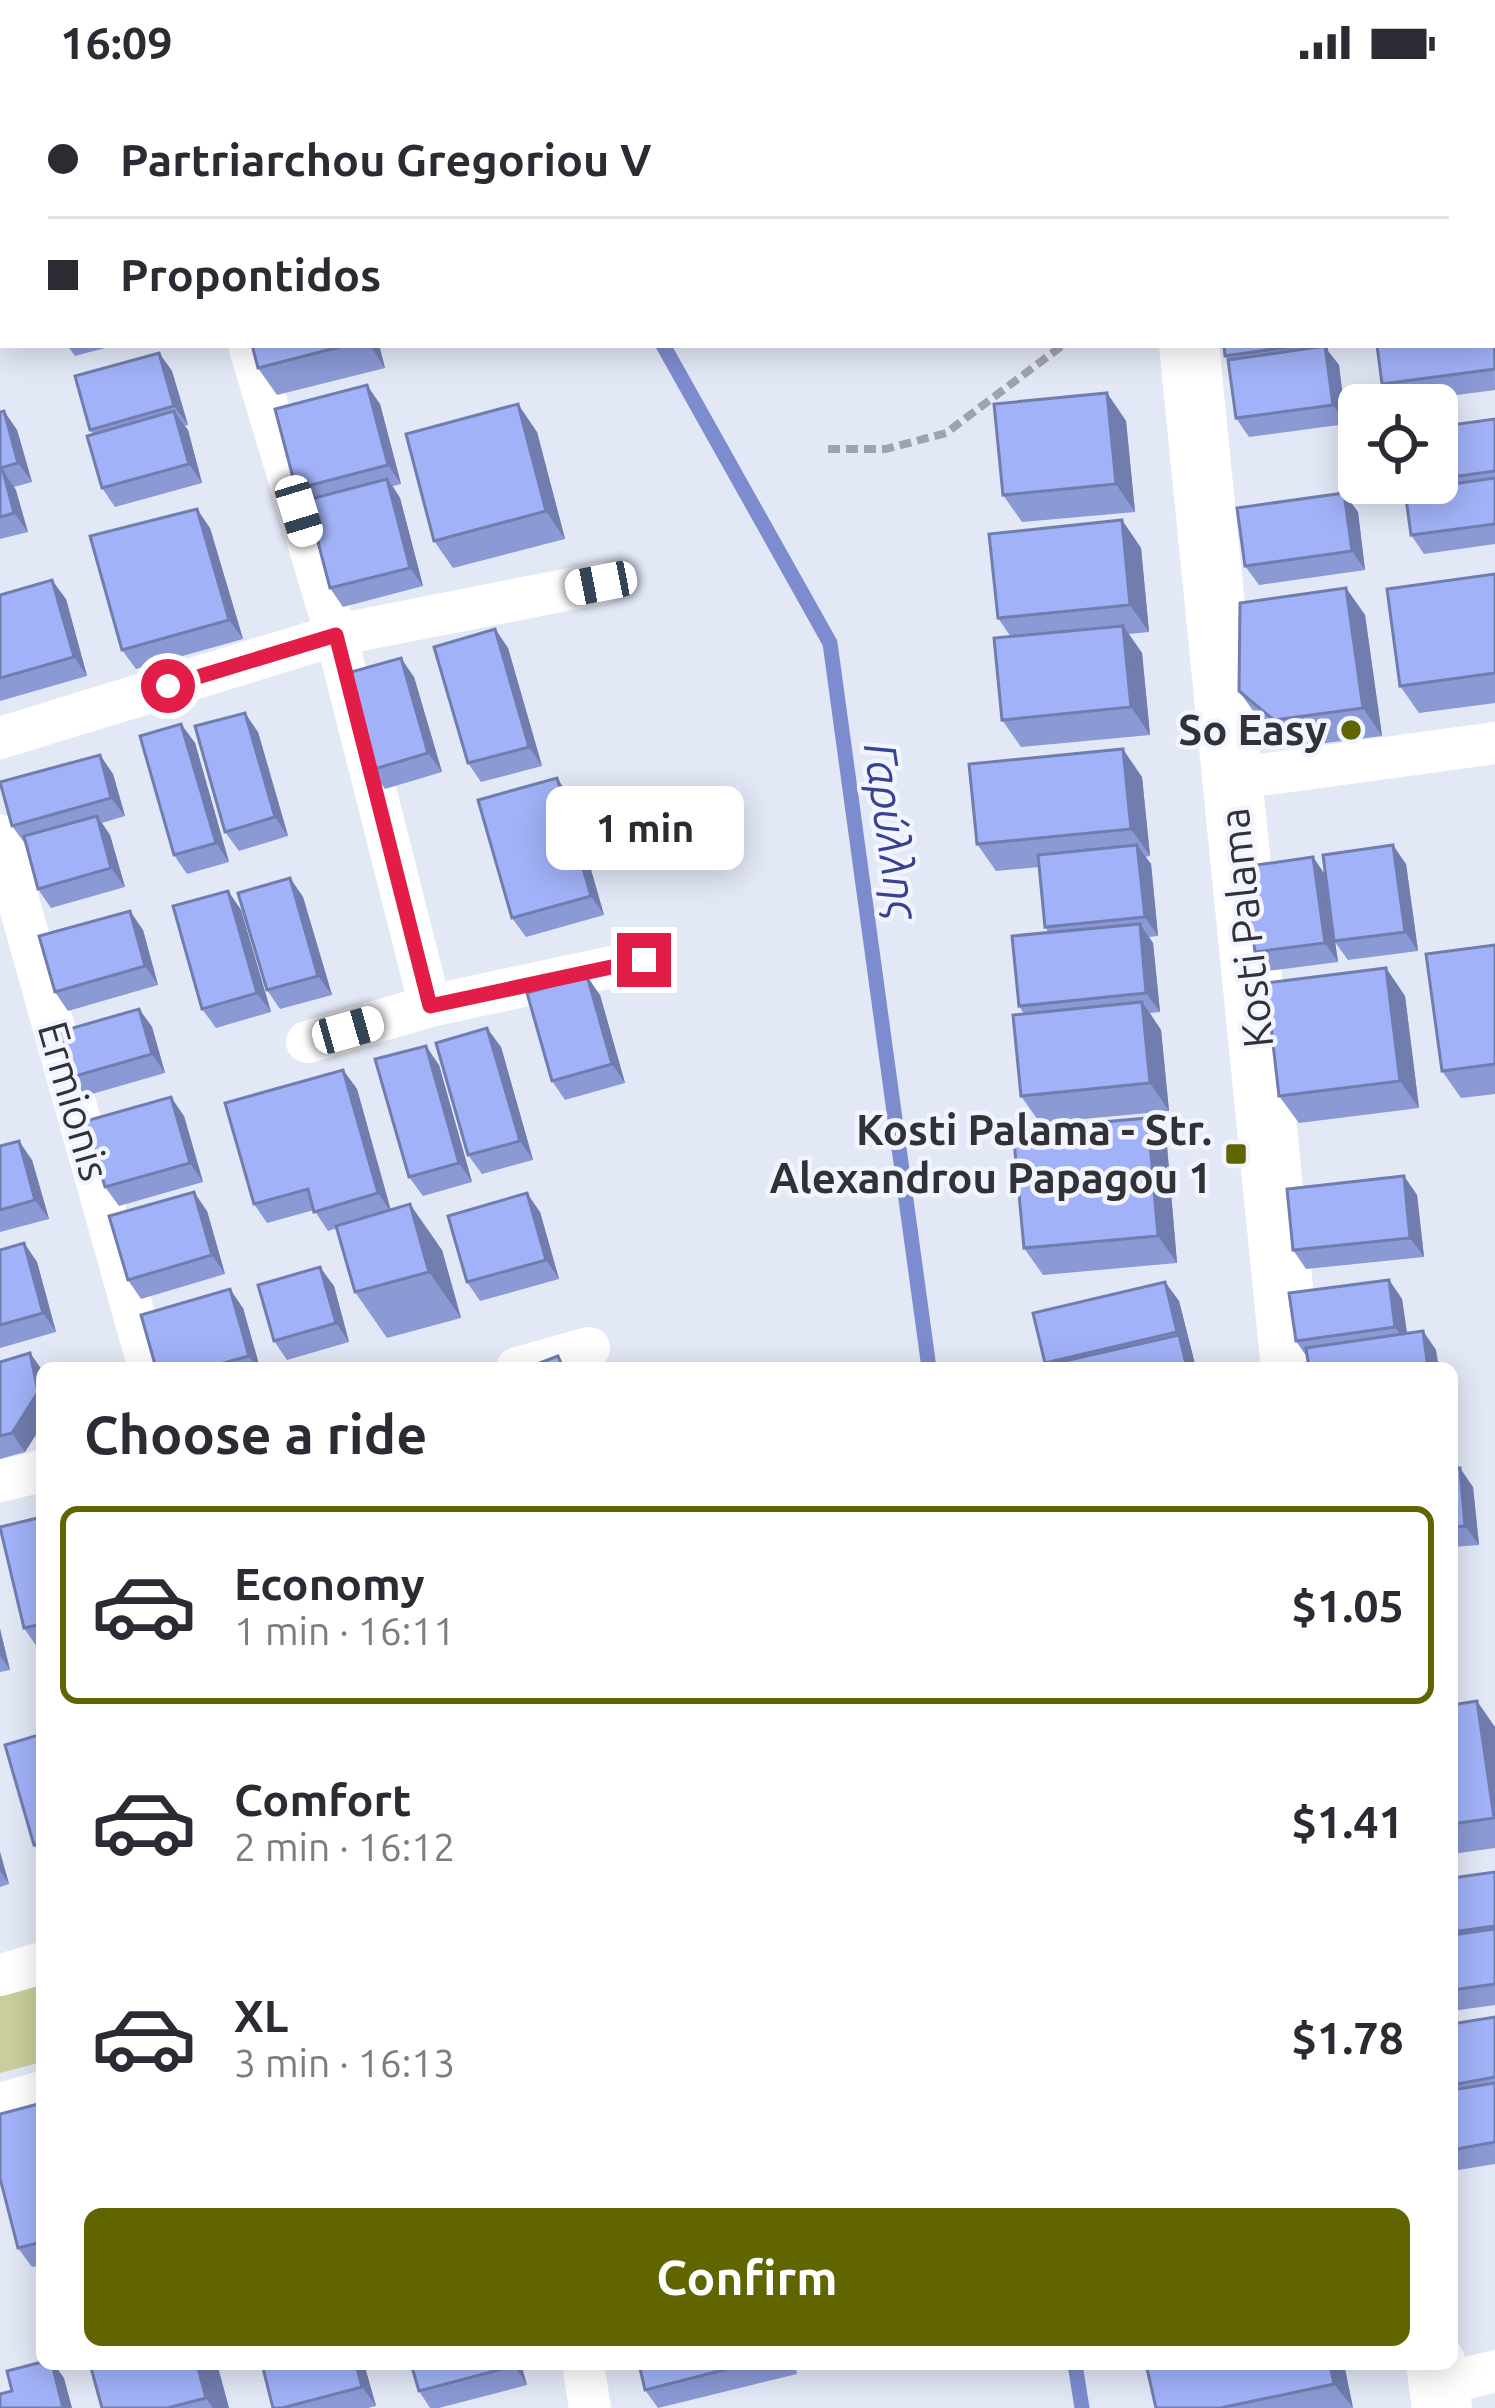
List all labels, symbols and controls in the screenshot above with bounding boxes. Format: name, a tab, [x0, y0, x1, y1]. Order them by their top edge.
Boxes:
text: 16:09	[60, 17, 173, 68]
text: Partriarchou Gregoriou V	[120, 134, 652, 185]
text: Propontidos	[120, 249, 381, 300]
map controls	[1338, 384, 1458, 504]
button: locate	[1338, 384, 1458, 504]
car	[271, 471, 327, 551]
car	[562, 558, 640, 608]
route start	[141, 659, 195, 713]
place label: So Easy	[1178, 706, 1327, 753]
marker: So Easy	[1338, 717, 1364, 743]
water label: Γαρύλλης	[854, 739, 930, 924]
callout: 1 min	[545, 786, 743, 870]
text: 1 min	[596, 806, 694, 849]
street label: Kosti Palama	[1210, 806, 1281, 1050]
route end	[617, 933, 671, 987]
car	[308, 1003, 388, 1057]
street label: Ermionis	[29, 1016, 120, 1186]
place label: Kosti Palama - Str. Alexandrou Papagou 1	[769, 1106, 1212, 1201]
marker: Kosti Palama - Str. Alexandrou Papagou 1	[1223, 1141, 1249, 1167]
text: Choose a ride	[84, 1404, 427, 1464]
icon: car	[90, 1551, 198, 1659]
text: Economy	[234, 1558, 425, 1609]
text: $1.05	[1291, 1580, 1404, 1631]
text: 1 min · 16:11	[234, 1609, 455, 1652]
icon: car	[90, 1767, 198, 1875]
text: Comfort	[234, 1774, 411, 1825]
text: $1.41	[1291, 1796, 1404, 1847]
text: 2 min · 16:12	[234, 1825, 455, 1868]
icon: car	[90, 1983, 198, 2091]
text: XL	[234, 1990, 288, 2041]
text: $1.78	[1291, 2012, 1404, 2063]
text: 3 min · 16:13	[234, 2041, 455, 2084]
button: Confirm	[84, 2208, 1410, 2346]

